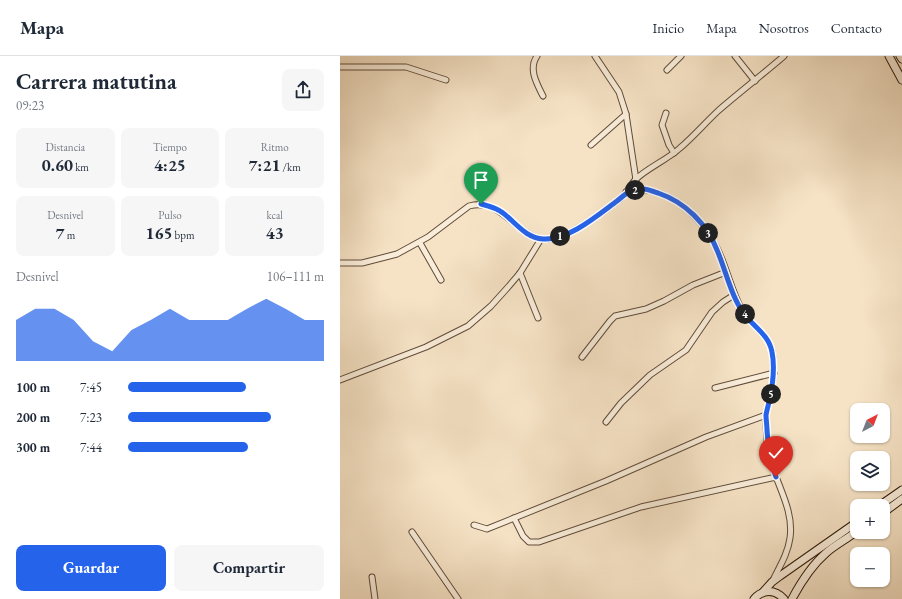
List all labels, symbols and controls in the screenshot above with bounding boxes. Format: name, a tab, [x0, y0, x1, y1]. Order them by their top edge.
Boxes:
text: Mapa	[20, 15, 64, 40]
text: Inicio	[653, 19, 684, 37]
text: Mapa	[706, 19, 737, 37]
text: Nosotros	[759, 19, 809, 37]
text: Contacto	[831, 19, 882, 37]
text: Carrera matutina	[16, 67, 177, 96]
button: share	[282, 69, 324, 111]
text: 09:23	[16, 97, 44, 114]
text: Distancia	[45, 140, 85, 154]
text: Tiempo	[153, 140, 187, 154]
text: Ritmo	[261, 140, 289, 154]
text: 0.60	[42, 154, 73, 176]
text: 4:25	[154, 154, 186, 176]
text: 7:21	[249, 154, 280, 176]
text: km	[73, 160, 89, 174]
text: /km	[280, 160, 301, 174]
pin	[464, 163, 498, 204]
icon: arrive	[470, 169, 492, 191]
pin: 2	[625, 180, 645, 200]
text: 2	[632, 183, 638, 197]
text: Desnivel	[47, 208, 83, 222]
text: Pulso	[158, 208, 182, 222]
text: kcal	[266, 208, 283, 222]
text: 7	[55, 222, 64, 244]
text: 165	[145, 222, 172, 244]
text: 43	[266, 222, 284, 244]
pin: 3	[698, 223, 718, 243]
pin: 1	[550, 226, 570, 246]
text: 3	[705, 226, 711, 240]
text: m	[64, 228, 75, 242]
text: bpm	[172, 228, 195, 242]
text: 1	[557, 229, 563, 243]
text: Desnivel	[16, 268, 59, 285]
text: 106–111 m	[267, 268, 324, 285]
pin: 4	[735, 304, 755, 324]
text: 4	[742, 307, 748, 321]
text: 100 m	[16, 379, 50, 396]
text: 7:45	[80, 379, 102, 396]
pin: 5	[761, 384, 781, 404]
text: 5	[768, 387, 774, 401]
north arrow	[850, 403, 890, 443]
map controls	[850, 403, 890, 587]
text: 200 m	[16, 409, 50, 426]
text: 7:23	[80, 409, 102, 426]
pin	[759, 436, 793, 477]
text: 300 m	[16, 439, 50, 456]
text: 7:44	[80, 439, 102, 456]
icon: check	[765, 442, 787, 464]
button: layers	[850, 451, 890, 491]
button: +	[850, 499, 890, 539]
button: Guardar	[16, 545, 166, 591]
button: Compartir	[174, 545, 324, 591]
button: −	[850, 547, 890, 587]

